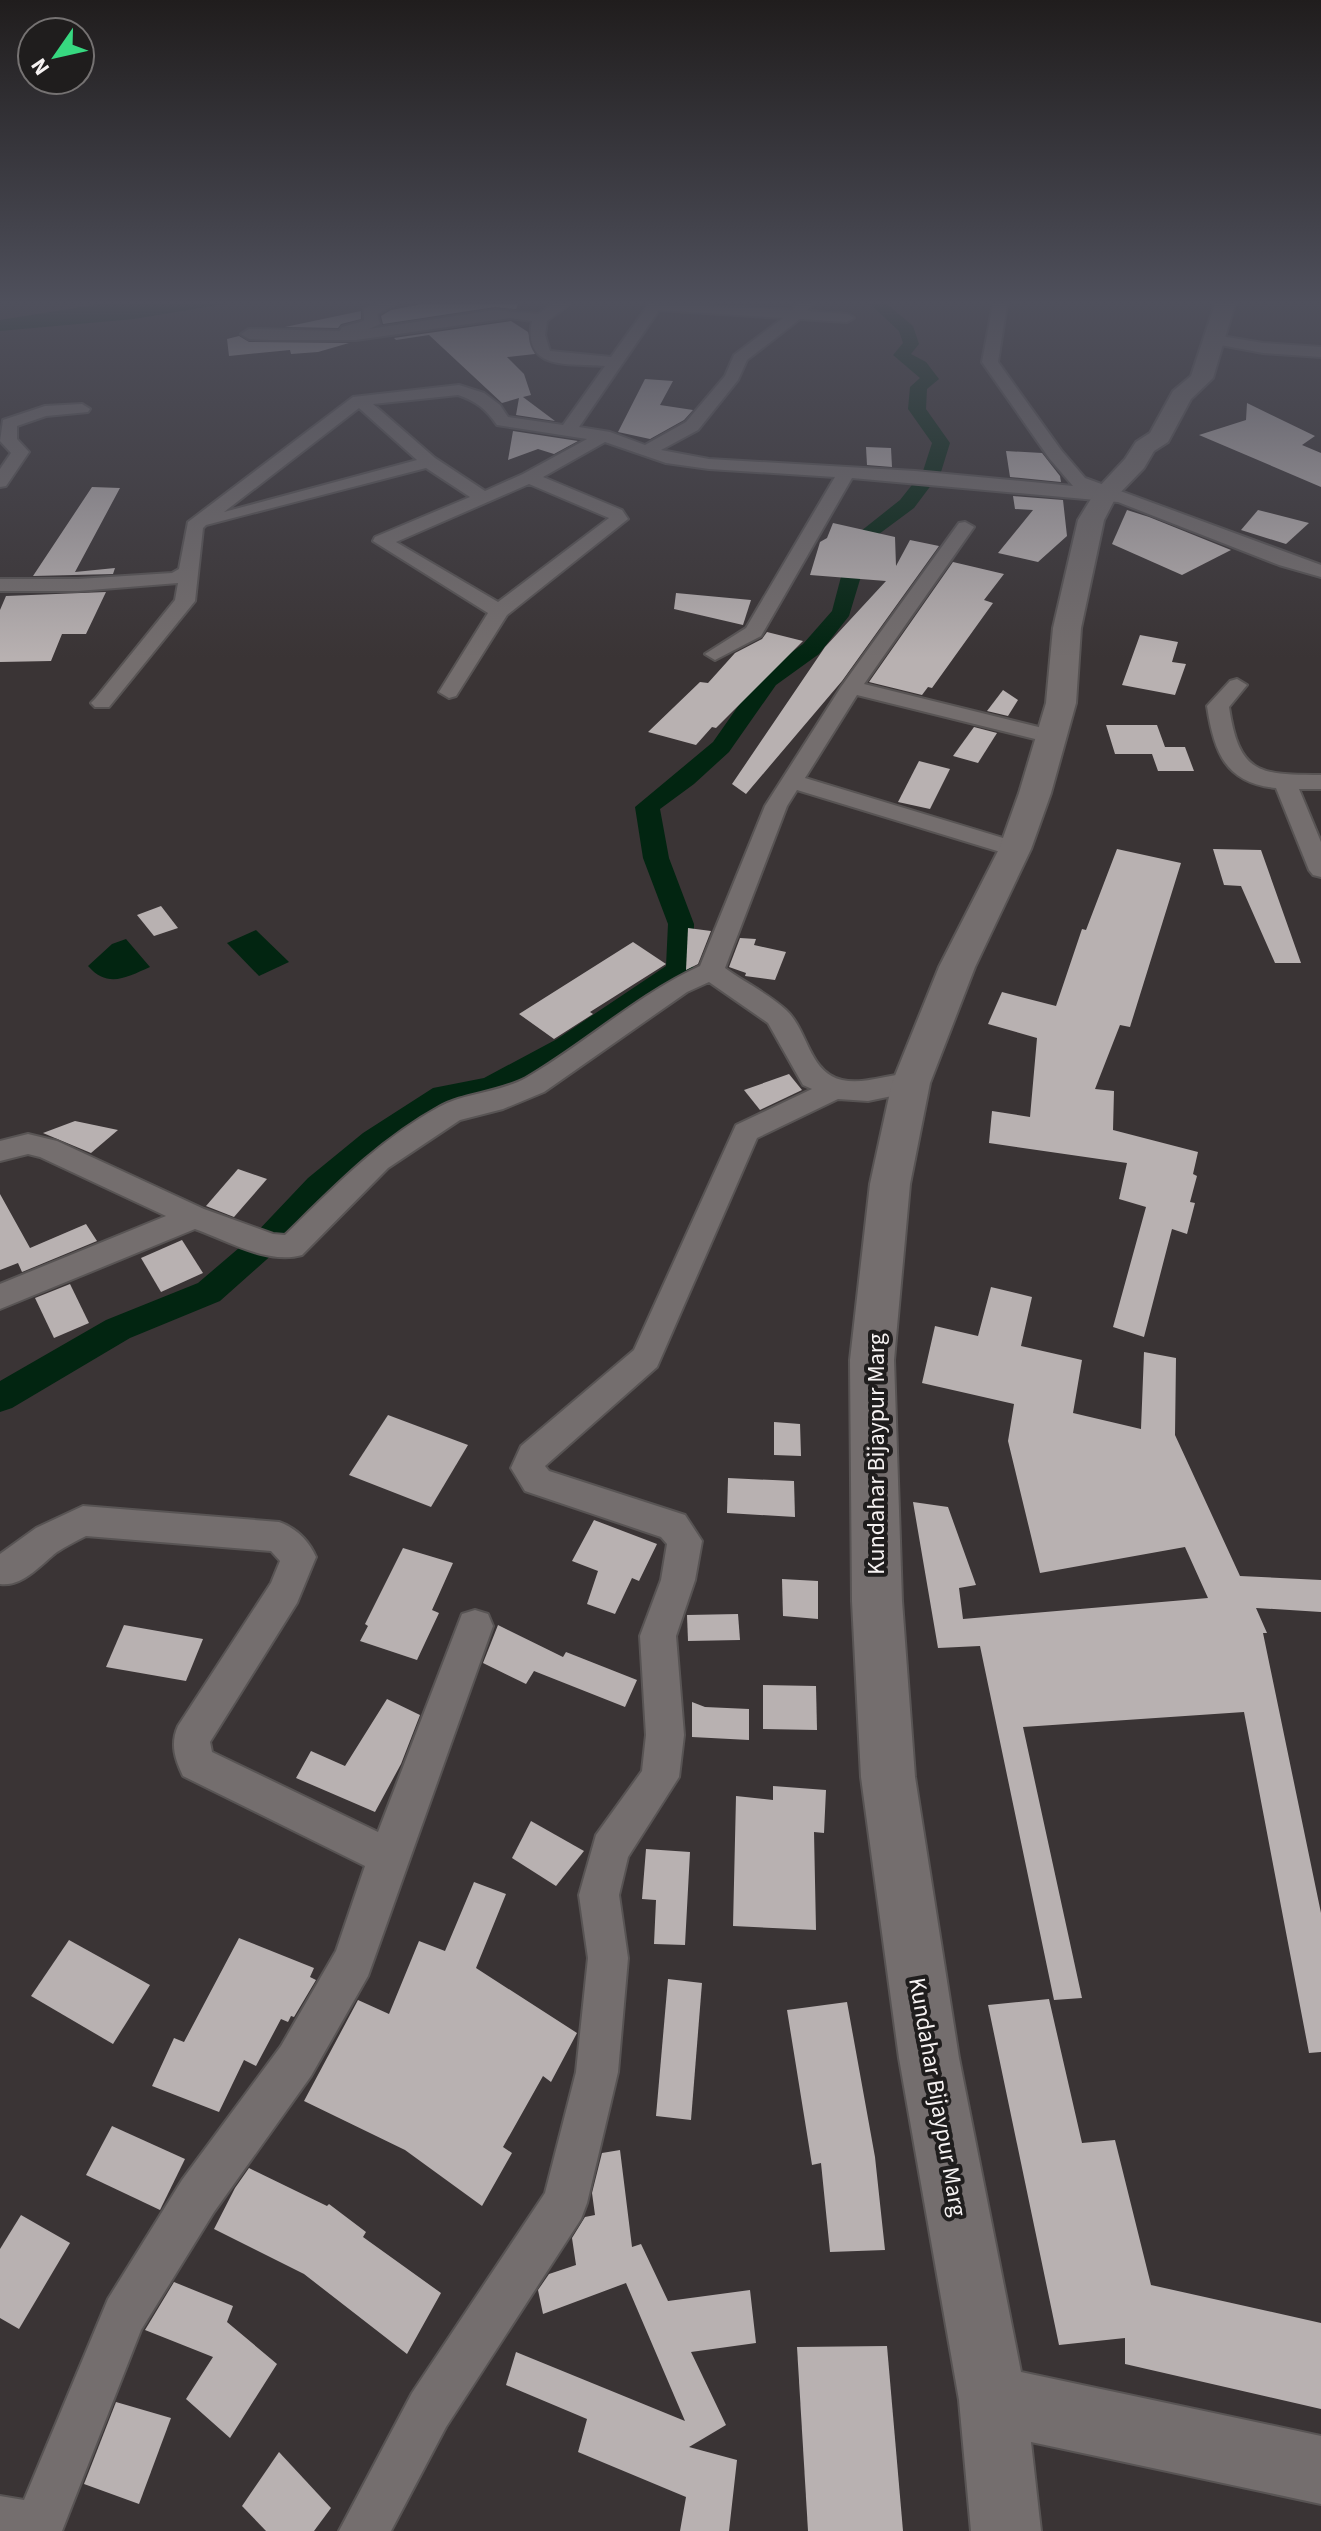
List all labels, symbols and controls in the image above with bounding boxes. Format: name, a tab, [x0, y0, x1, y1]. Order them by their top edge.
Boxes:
north arrow	[16, 16, 96, 96]
text: N	[23, 52, 58, 82]
street label: Kundahar Bijaypur Marg	[859, 1333, 894, 1575]
street label: Kundahar Bijaypur Marg	[899, 1975, 976, 2219]

